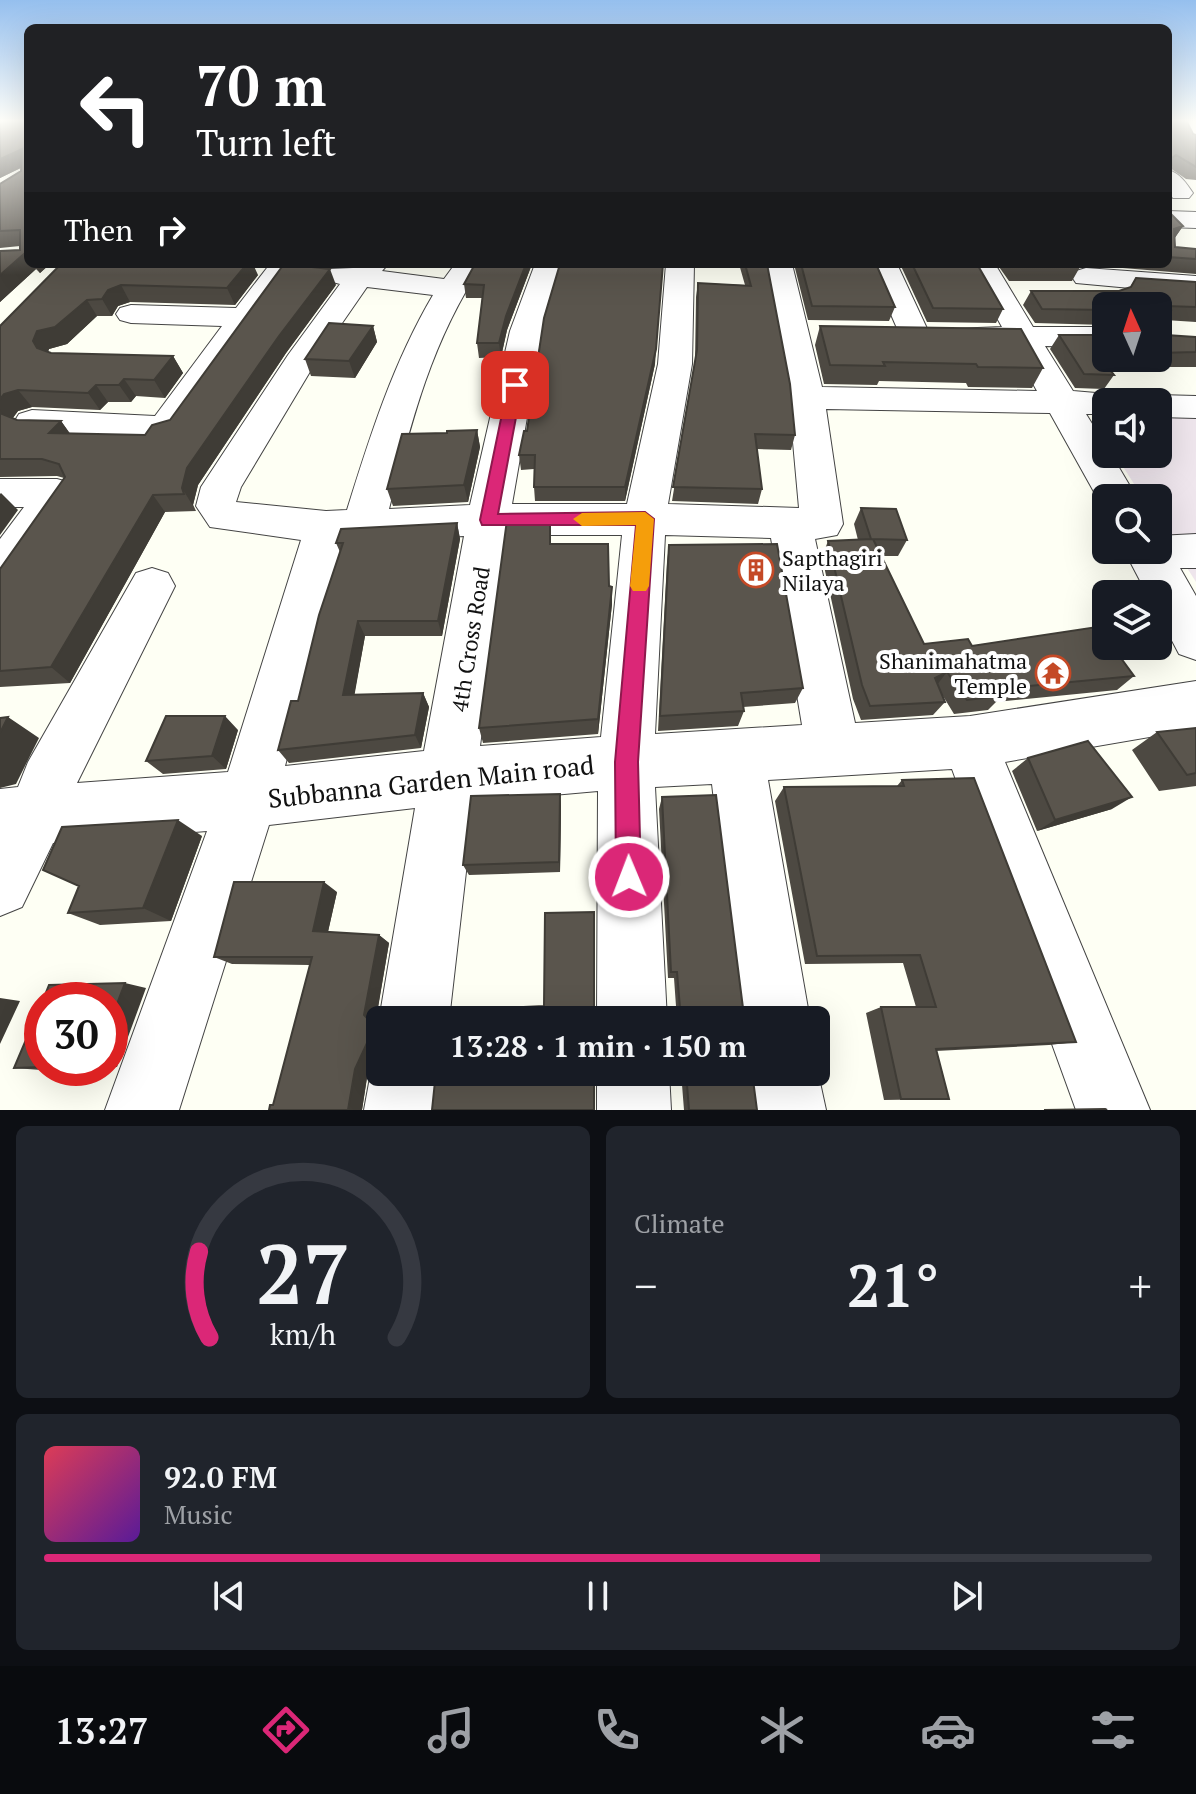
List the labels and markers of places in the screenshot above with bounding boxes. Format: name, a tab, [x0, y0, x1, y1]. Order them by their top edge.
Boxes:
pin	[481, 351, 549, 419]
place label: Sapthagiri Nilaya	[782, 543, 883, 597]
building icon: Sapthagiri Nilaya	[737, 551, 775, 589]
place label: Shanimahatma Temple	[879, 646, 1027, 700]
temple icon: Shanimahatma Temple	[1034, 654, 1072, 692]

